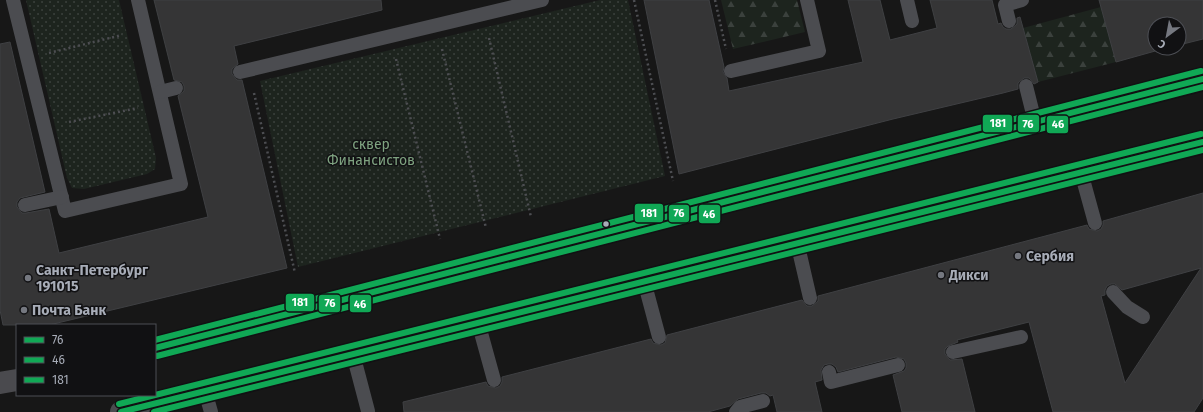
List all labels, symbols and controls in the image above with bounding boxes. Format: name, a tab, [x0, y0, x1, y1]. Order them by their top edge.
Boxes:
north arrow	[1147, 16, 1187, 56]
text: С	[1155, 37, 1168, 51]
line badge: 181	[982, 114, 1013, 133]
line badge: 76	[1017, 114, 1040, 133]
line badge: 46	[1046, 115, 1069, 134]
text: 181	[990, 117, 1006, 130]
text: 76	[1022, 118, 1034, 131]
text: 46	[1052, 118, 1064, 131]
park label: сквер Финансистов	[327, 136, 415, 169]
line badge: 181	[634, 203, 664, 223]
line badge: 76	[668, 204, 690, 223]
line badge: 46	[698, 204, 721, 224]
text: 181	[641, 207, 657, 220]
text: 76	[673, 207, 685, 220]
text: 46	[703, 208, 715, 221]
unlabelled marker	[601, 219, 611, 229]
place label: Сербия	[1026, 248, 1074, 265]
marker: Сербия	[1013, 251, 1023, 261]
place label: Санкт-Петербург 191015	[36, 262, 149, 295]
place label: Дикси	[948, 267, 989, 284]
marker: Дикси	[936, 270, 946, 280]
marker: Санкт-Петербург 191015	[23, 273, 33, 283]
line badge: 181	[285, 293, 315, 312]
line badge: 76	[318, 294, 341, 313]
line badge: 46	[349, 294, 372, 313]
text: 181	[292, 296, 308, 309]
text: 76	[324, 297, 336, 310]
text: 46	[354, 298, 366, 311]
place label: Почта Банк	[32, 302, 106, 319]
marker: Почта Банк	[19, 305, 29, 315]
legend	[16, 324, 156, 396]
text: 76	[52, 333, 63, 347]
text: 46	[52, 353, 65, 367]
text: 181	[52, 373, 69, 387]

